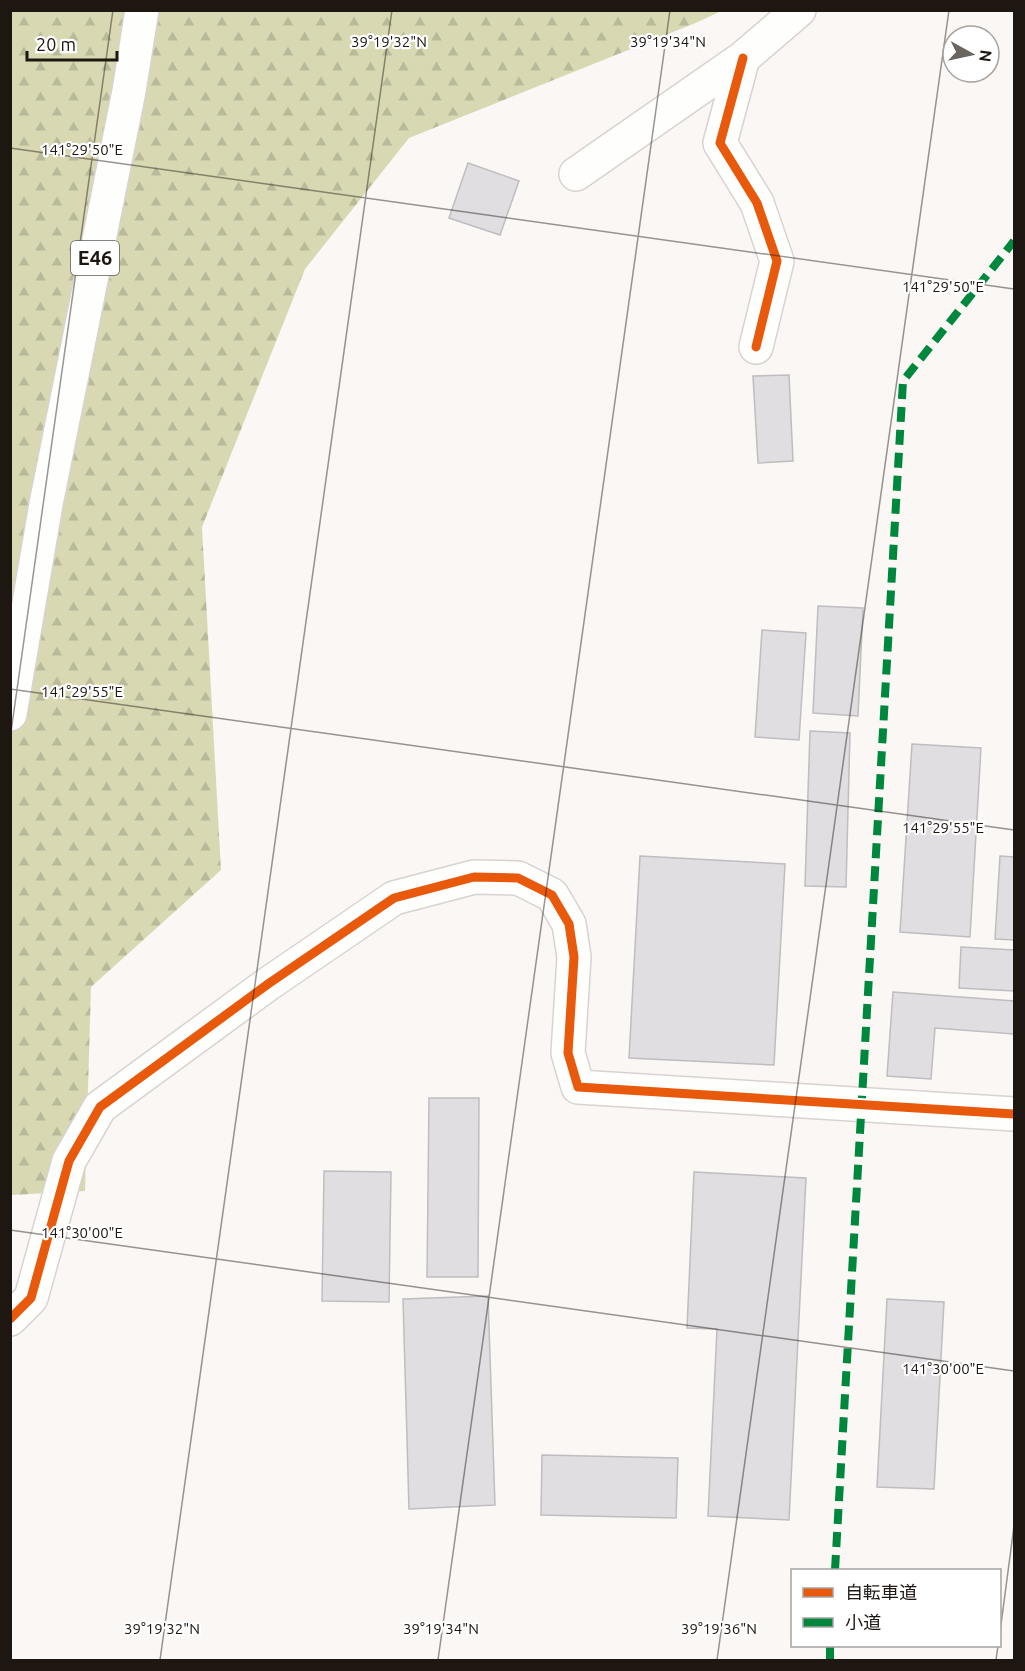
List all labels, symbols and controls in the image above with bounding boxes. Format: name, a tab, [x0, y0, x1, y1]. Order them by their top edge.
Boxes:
scale bar	[27, 24, 117, 62]
north arrow	[941, 24, 1001, 84]
text: 39°19'32"N	[351, 33, 427, 50]
text: 39°19'34"N	[630, 33, 706, 50]
text: 20 m	[36, 34, 76, 54]
text: N	[976, 49, 996, 63]
text: 141°29'50"E	[41, 141, 123, 158]
road number: E46	[71, 241, 119, 275]
text: 141°29'50"E	[902, 278, 984, 295]
text: 141°29'55"E	[41, 683, 123, 700]
text: 141°29'55"E	[902, 819, 984, 836]
text: 141°30'00"E	[41, 1224, 123, 1241]
text: 141°30'00"E	[902, 1360, 984, 1377]
legend	[791, 1569, 1001, 1647]
text: 自転車道	[845, 1582, 917, 1602]
text: 小道	[845, 1612, 881, 1632]
text: 39°19'32"N	[124, 1620, 200, 1637]
text: 39°19'34"N	[403, 1620, 479, 1637]
text: 39°19'36"N	[681, 1620, 757, 1637]

